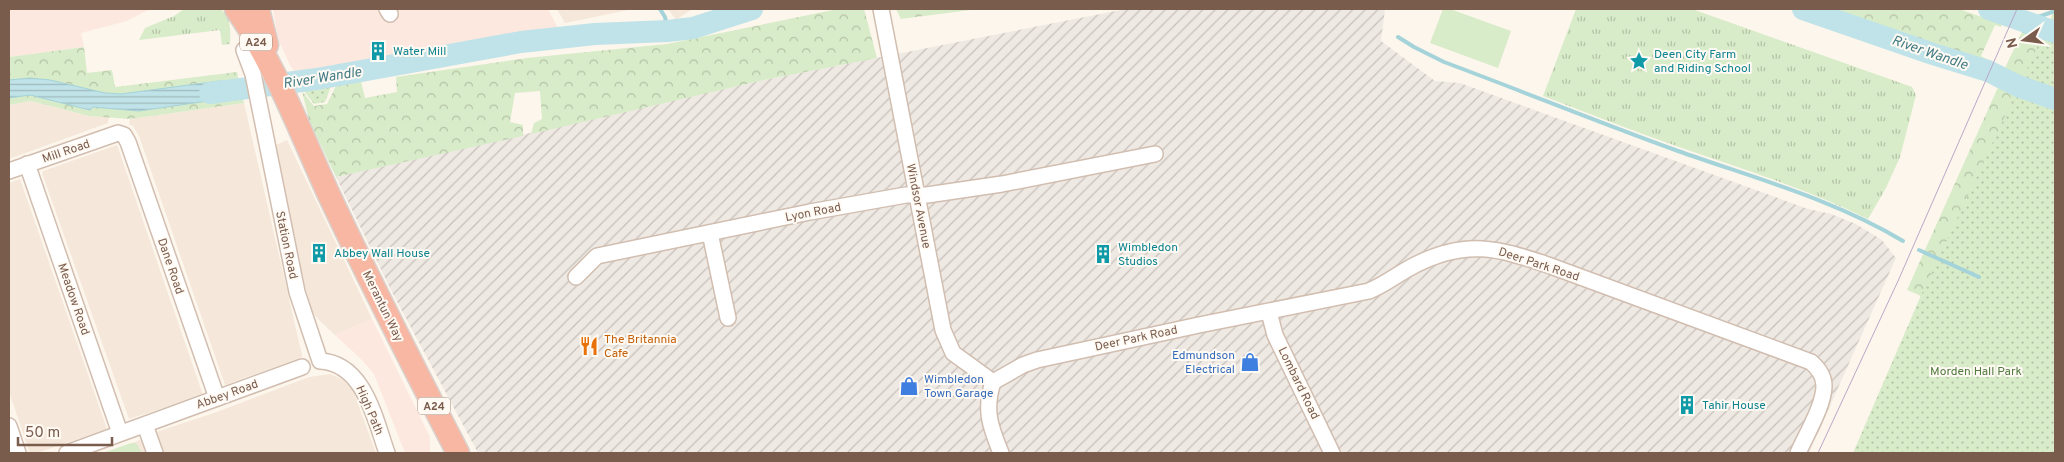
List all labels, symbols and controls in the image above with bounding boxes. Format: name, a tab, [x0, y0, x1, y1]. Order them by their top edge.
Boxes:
north arrow	[1999, 15, 2049, 65]
water label: River Wandle	[1889, 33, 1970, 75]
road number: A24	[240, 34, 272, 51]
text: N	[2003, 36, 2022, 50]
building icon: Water Mill	[367, 40, 389, 62]
place label: Water Mill	[393, 44, 446, 60]
place label: Deen City Farm and Riding School	[1654, 47, 1751, 77]
place icon: Deen City Farm and Riding School	[1628, 50, 1650, 72]
water label: River Wandle	[282, 64, 363, 93]
street label: Mill Road	[40, 136, 92, 168]
street label: Windsor Avenue	[902, 162, 934, 250]
street label: Lyon Road	[784, 200, 842, 226]
street label: Station Road	[271, 210, 301, 281]
street label: Dane Road	[153, 236, 187, 297]
place label: Wimbledon Studios	[1118, 240, 1178, 270]
building icon: Abbey Wall House	[308, 242, 330, 264]
building icon: Wimbledon Studios	[1092, 243, 1114, 265]
street label: Deer Park Road	[1496, 244, 1581, 286]
place label: Abbey Wall House	[334, 246, 430, 262]
street label: Meadow Road	[53, 261, 93, 337]
street label: Merantun Way	[358, 269, 406, 344]
street label: Deer Park Road	[1093, 322, 1179, 356]
place label: The Britannia Cafe	[604, 332, 677, 362]
restaurant icon: The Britannia Cafe	[578, 335, 600, 357]
street label: Lombard Road	[1274, 345, 1323, 422]
place label: Edmundson Electrical	[1172, 348, 1235, 378]
shop icon: Edmundson Electrical	[1239, 351, 1261, 373]
park label: Morden Hall Park	[1930, 364, 2022, 380]
place label: Wimbledon Town Garage	[924, 372, 993, 402]
shop icon: Wimbledon Town Garage	[898, 375, 920, 397]
street label: Abbey Road	[194, 376, 261, 414]
street label: High Path	[351, 383, 387, 438]
building icon: Tahir House	[1676, 394, 1698, 416]
road number: A24	[418, 398, 450, 414]
place label: Tahir House	[1702, 398, 1766, 414]
scale bar	[18, 414, 111, 446]
text: 50 m	[25, 424, 60, 443]

